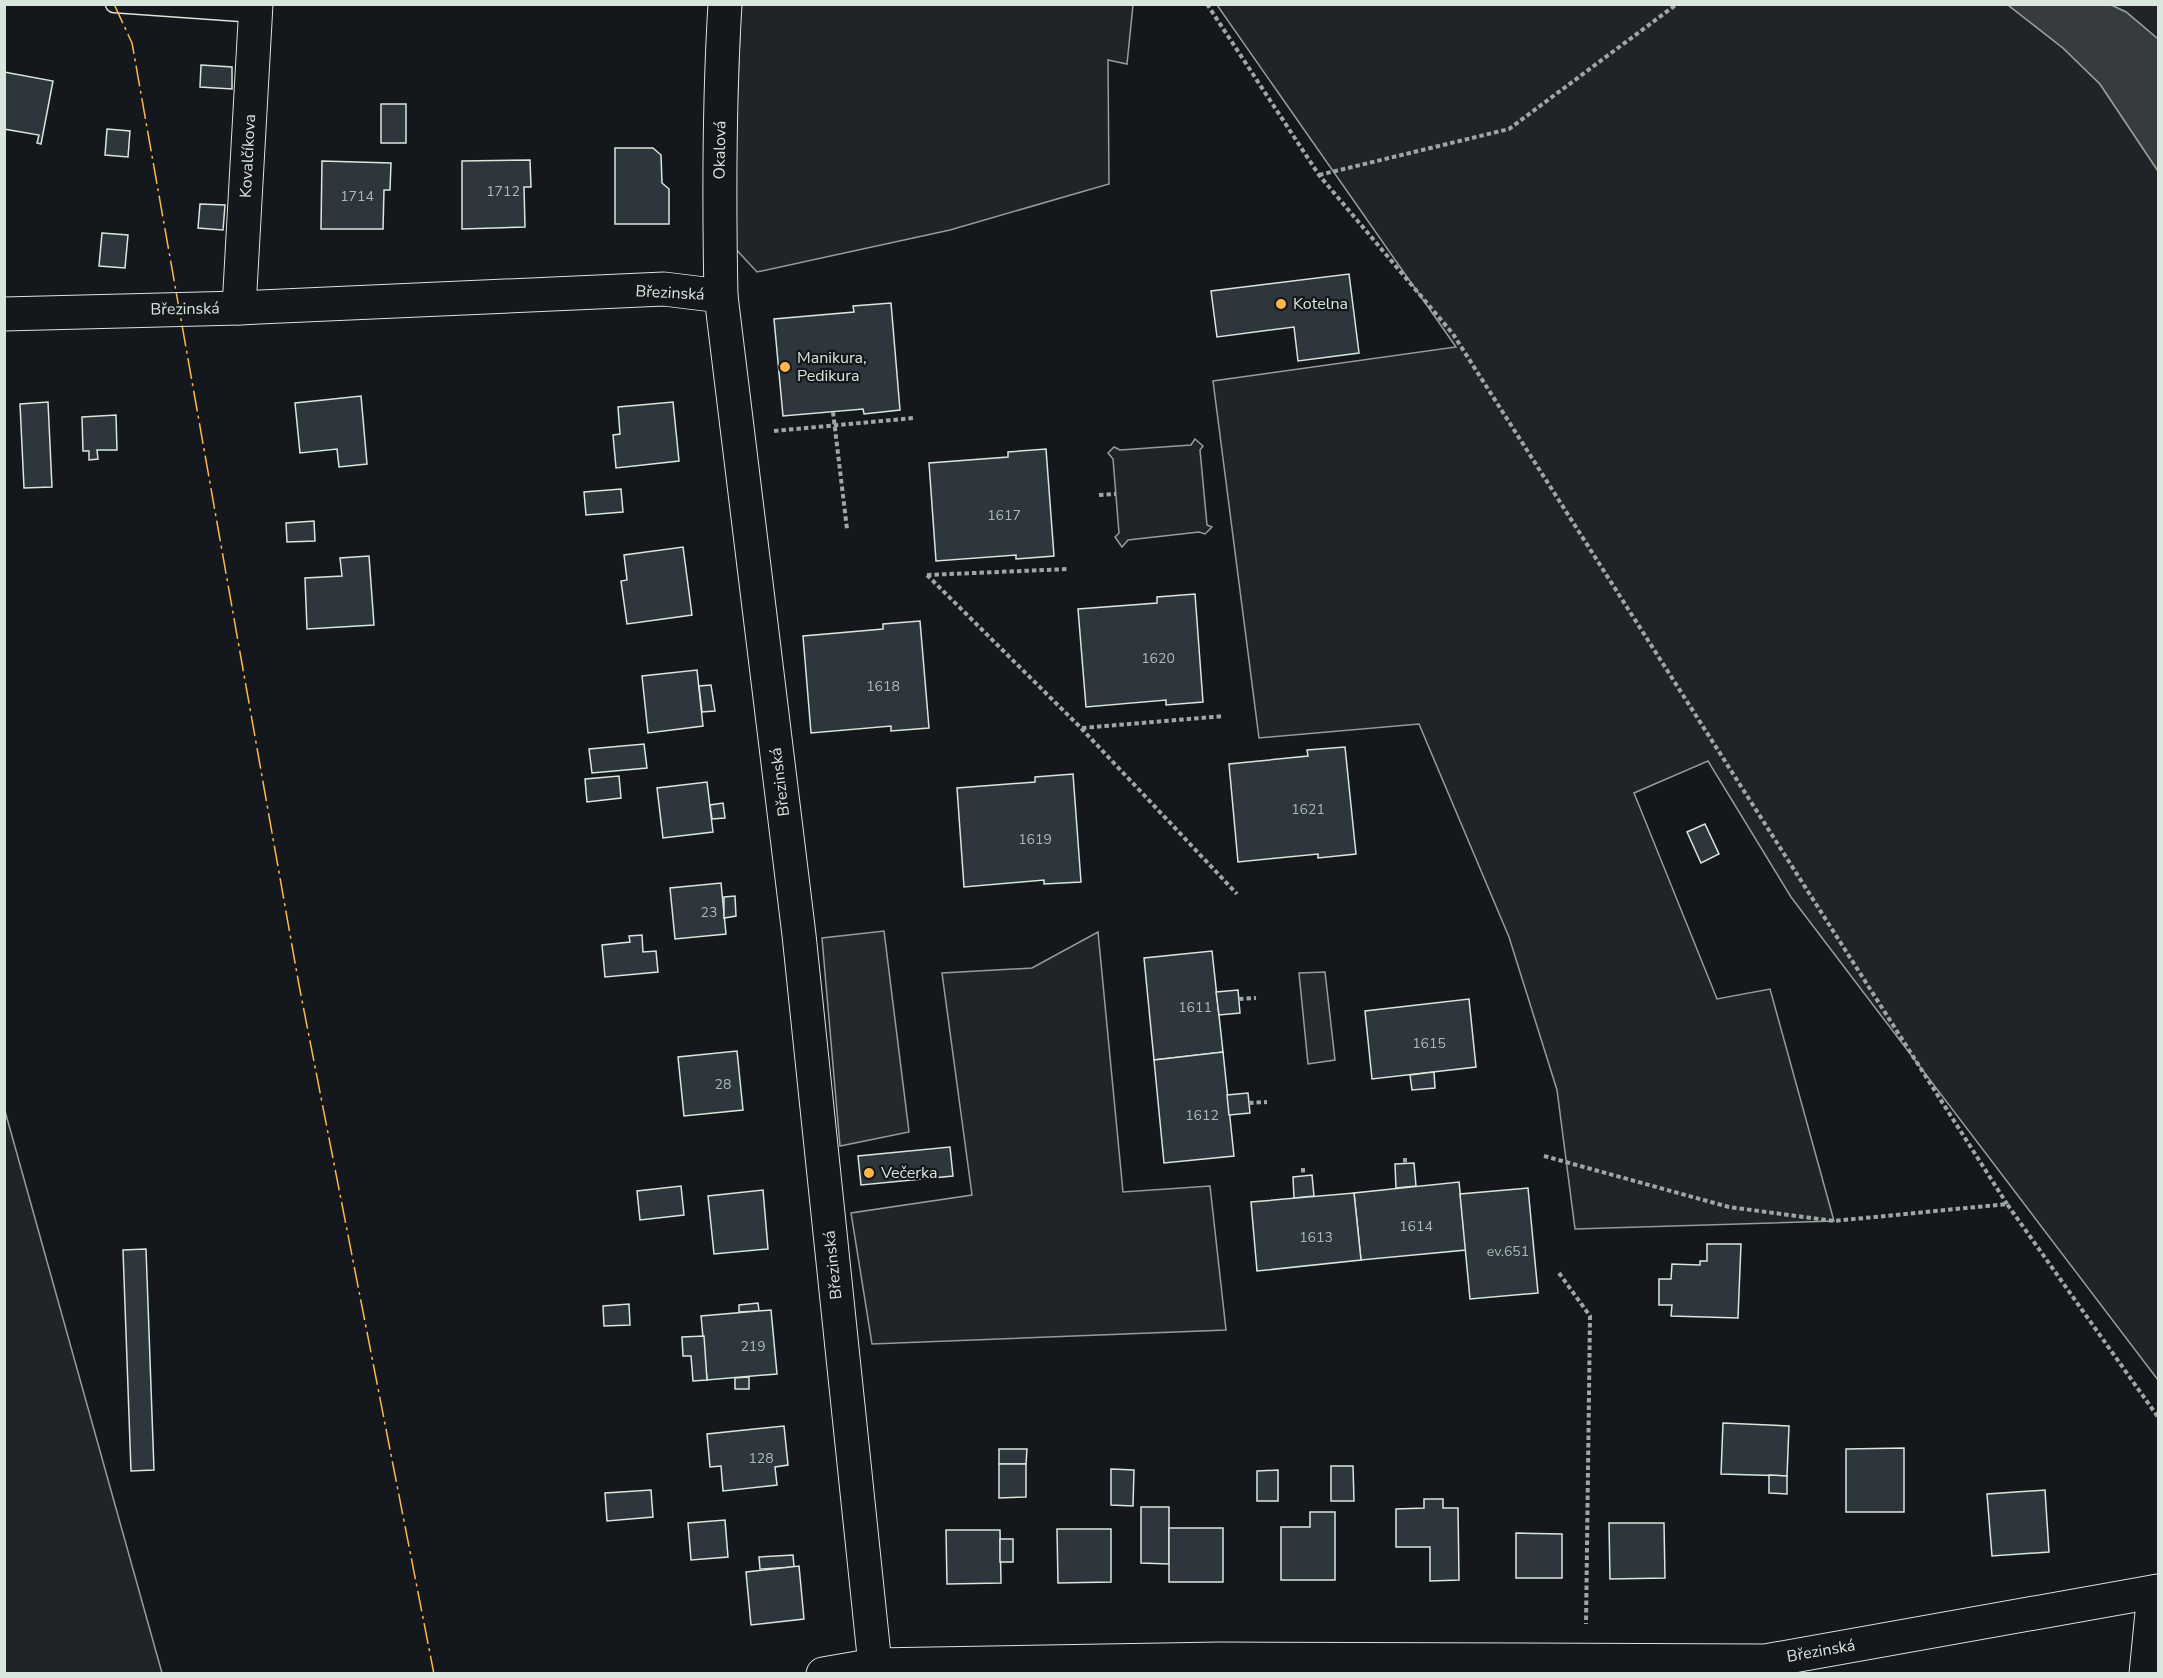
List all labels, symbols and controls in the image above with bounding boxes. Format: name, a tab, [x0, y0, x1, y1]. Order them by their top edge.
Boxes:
street label: Kovalčíkova	[235, 113, 261, 199]
street label: Okalová	[708, 120, 732, 180]
house number: 1712	[486, 182, 520, 201]
house number: 1714	[340, 187, 374, 206]
street label: Březinská	[635, 280, 705, 306]
place label: Kotelna	[1293, 293, 1348, 315]
street label: Březinská	[150, 297, 220, 321]
marker: Kotelna	[1274, 297, 1288, 311]
place label: Manikura, Pedikura	[797, 347, 867, 387]
marker: Manikura, Pedikura	[778, 360, 792, 374]
house number: 1617	[987, 506, 1021, 525]
house number: 1620	[1141, 649, 1175, 668]
house number: 1618	[866, 677, 900, 696]
street label: Březinská	[765, 746, 795, 818]
house number: 1621	[1291, 800, 1325, 819]
house number: 1619	[1018, 830, 1052, 849]
house number: 23	[701, 903, 717, 922]
house number: 1611	[1178, 998, 1212, 1017]
house number: 1615	[1412, 1034, 1446, 1053]
house number: 28	[715, 1075, 731, 1094]
house number: 1612	[1185, 1106, 1219, 1125]
place label: Večerka	[880, 1162, 937, 1184]
marker: Večerka	[862, 1166, 876, 1180]
house number: 1614	[1399, 1217, 1433, 1236]
house number: 1613	[1299, 1228, 1333, 1247]
street label: Březinská	[818, 1229, 848, 1301]
house number: ev.651	[1487, 1242, 1529, 1261]
house number: 219	[740, 1337, 766, 1356]
house number: 128	[748, 1449, 774, 1468]
street label: Březinská	[1785, 1634, 1857, 1668]

